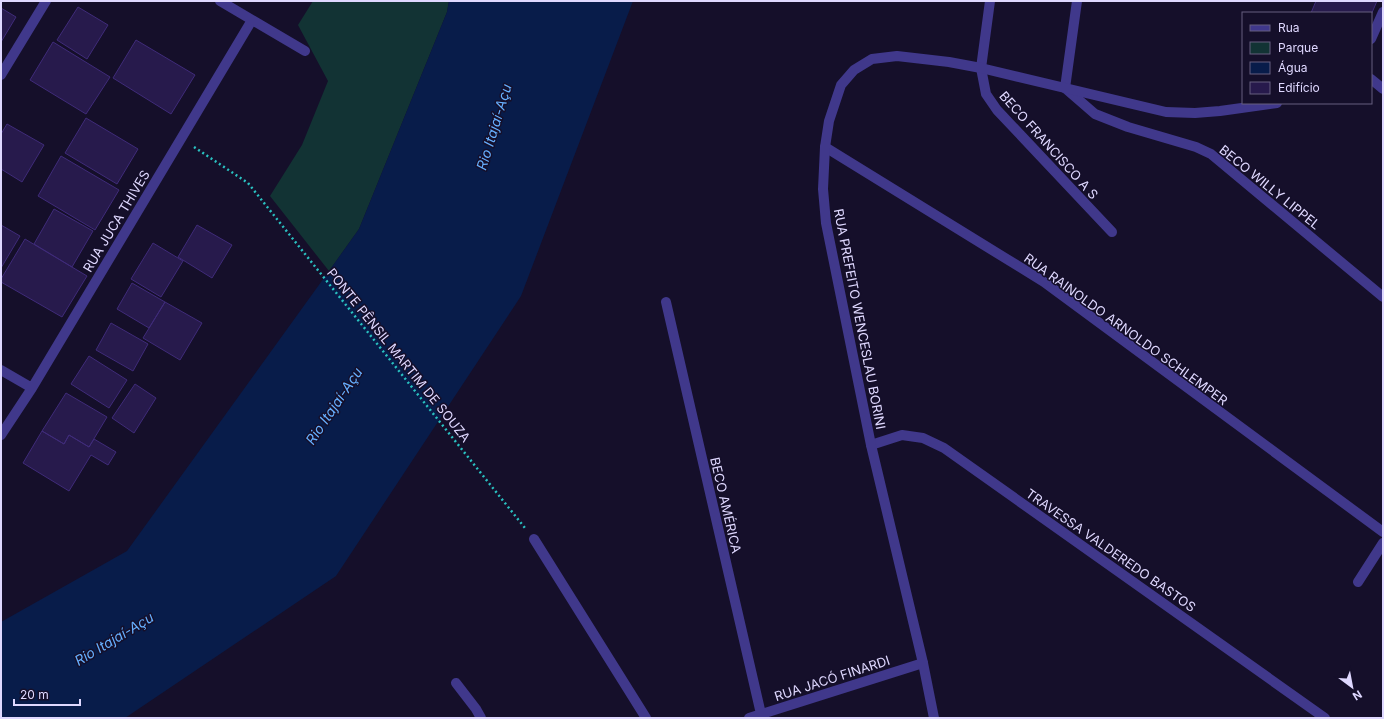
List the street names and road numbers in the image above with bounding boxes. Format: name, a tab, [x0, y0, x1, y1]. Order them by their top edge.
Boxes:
street label: BECO FRANCISCO A S	[996, 88, 1102, 202]
street label: BECO WILLY LIPPEL	[1216, 141, 1324, 233]
street label: RUA JUCA THIVES	[79, 167, 153, 275]
street label: RUA PREFEITO WENCESLAU BORINI	[831, 207, 889, 431]
street label: RUA RAINOLDO ARNOLDO SCHLEMPER	[1021, 250, 1231, 408]
street label: PONTE PÊNSIL MARTIM DE SOUZA	[324, 265, 474, 445]
street label: BECO AMÉRICA	[707, 455, 745, 555]
street label: TRAVESSA VALDEREDO BASTOS	[1023, 485, 1199, 615]
street label: RUA JACÓ FINARDI	[772, 652, 892, 704]

